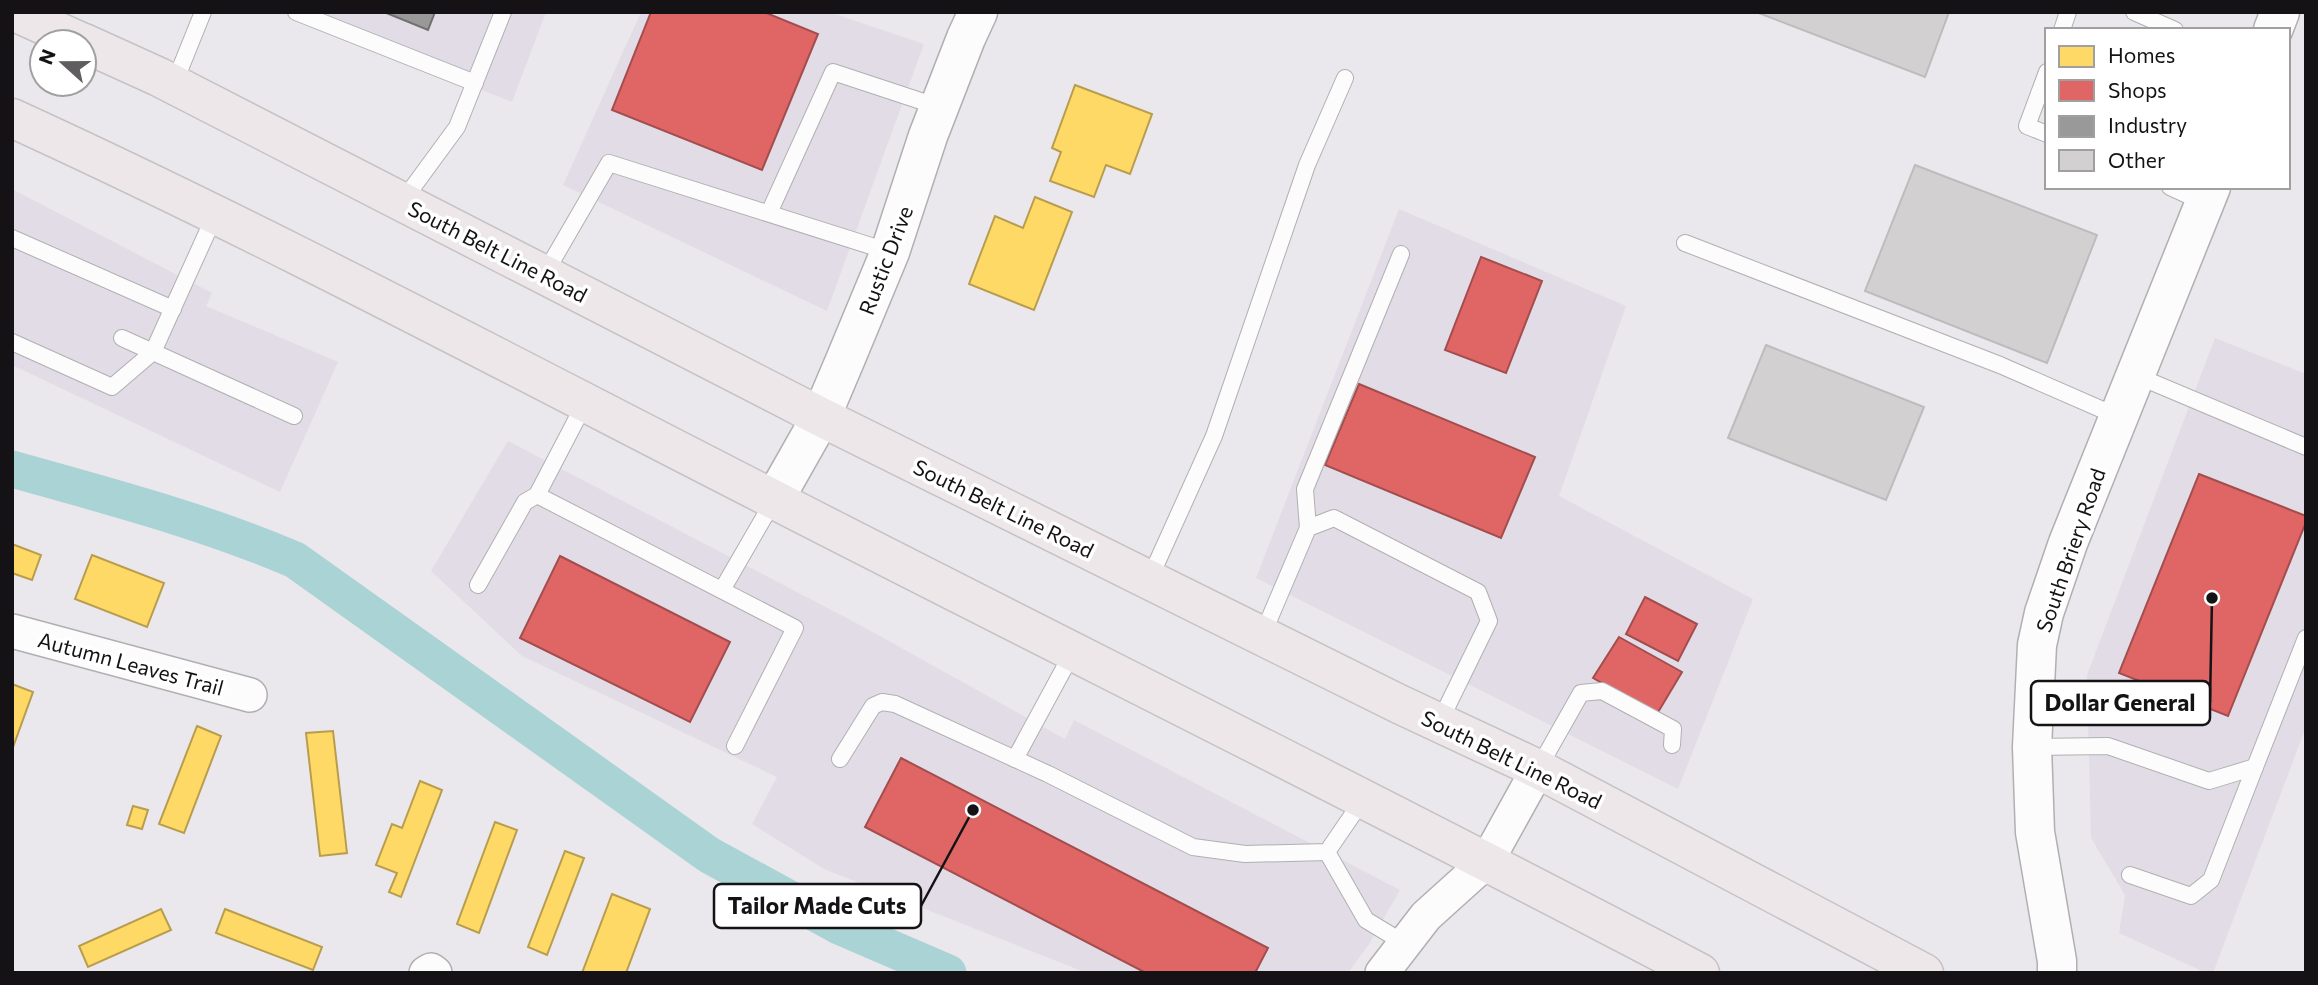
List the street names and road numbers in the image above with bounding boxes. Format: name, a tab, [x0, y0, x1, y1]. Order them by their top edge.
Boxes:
street label: South Belt Line Road	[404, 195, 592, 307]
street label: Rustic Drive	[853, 202, 917, 318]
street label: South Belt Line Road	[910, 453, 1098, 563]
street label: South Briery Road	[2030, 465, 2110, 635]
street label: Autumn Leaves Trail	[35, 626, 227, 700]
street label: South Belt Line Road	[1418, 704, 1606, 814]

